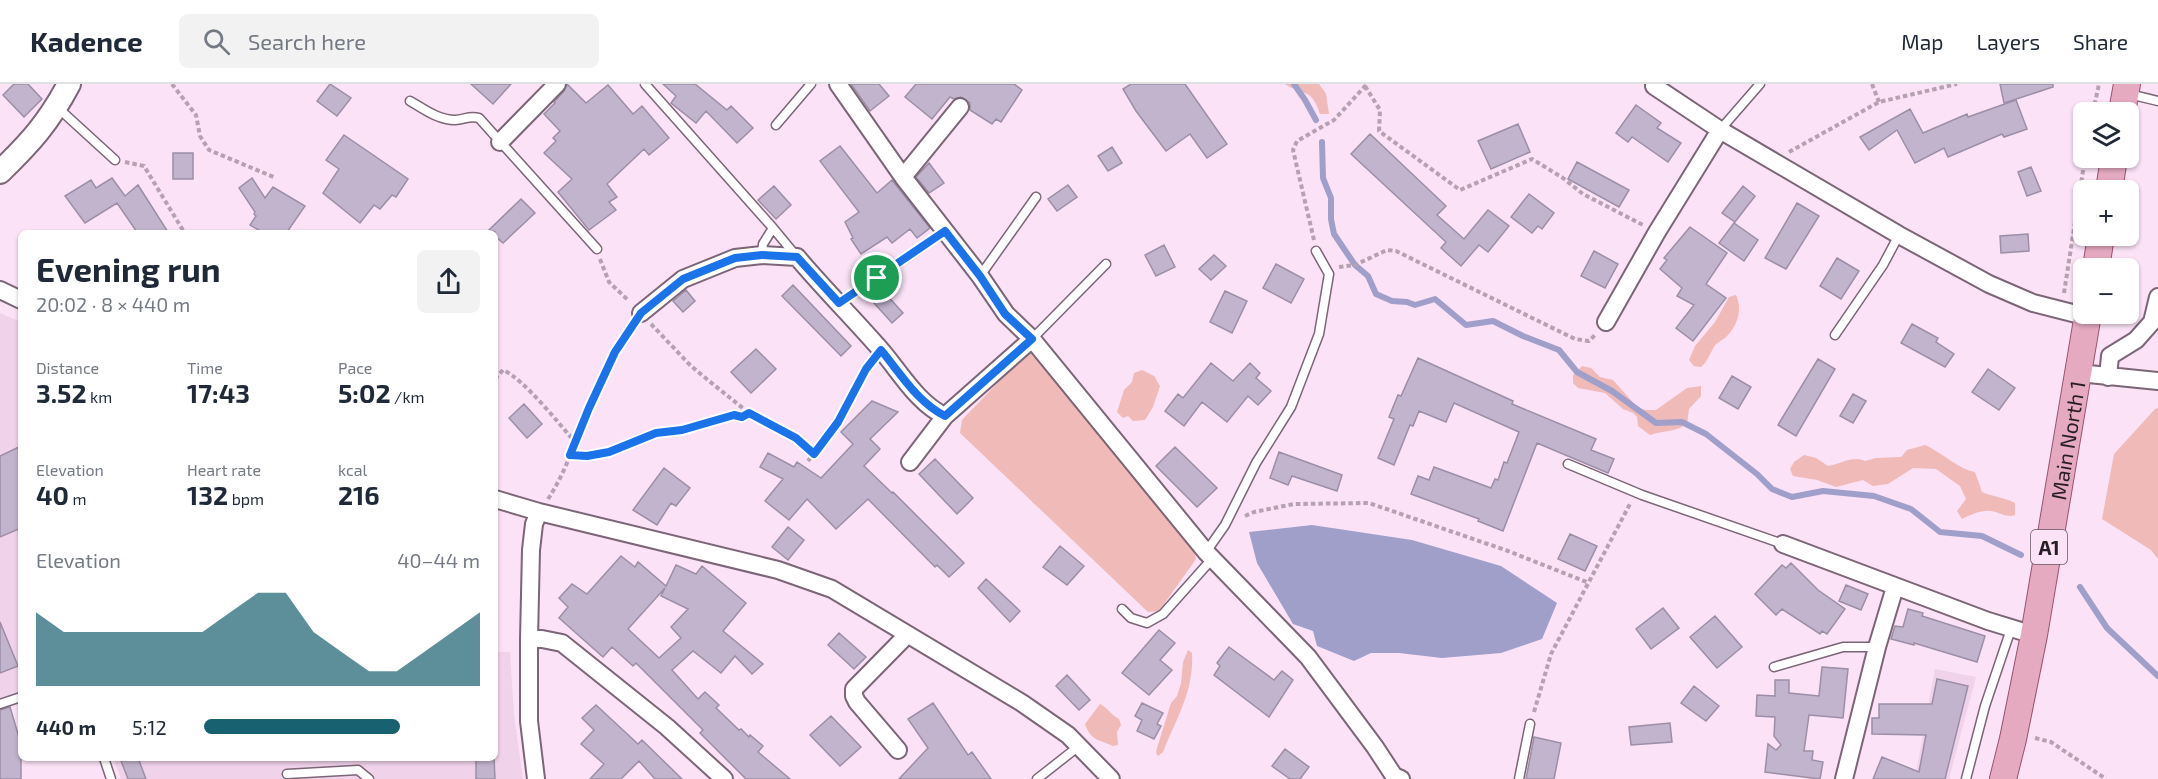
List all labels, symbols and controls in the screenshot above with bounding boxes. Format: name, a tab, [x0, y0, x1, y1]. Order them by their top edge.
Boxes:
search box	[179, 14, 599, 68]
text: Kadence	[30, 24, 143, 58]
icon: search	[200, 25, 233, 58]
text: Search here	[248, 28, 366, 54]
text: Map	[1901, 29, 1943, 54]
text: Layers	[1976, 29, 2040, 54]
text: Share	[2073, 29, 2128, 54]
map controls	[2073, 102, 2139, 324]
button: layers	[2073, 102, 2139, 168]
button: +	[2073, 180, 2139, 246]
text: Evening run	[36, 249, 221, 289]
button: share	[417, 250, 480, 313]
pin	[851, 252, 902, 303]
button: −	[2073, 258, 2139, 324]
icon: arrive	[860, 261, 893, 294]
text: 20:02 · 8 × 440 m	[36, 292, 190, 316]
text: Distance	[36, 358, 99, 377]
text: Time	[187, 358, 223, 377]
text: Pace	[338, 358, 372, 377]
text: 3.52	[36, 377, 87, 408]
text: 17:43	[187, 377, 250, 408]
text: 5:02	[338, 377, 391, 408]
street label: Main North 1	[2044, 379, 2089, 502]
text: km	[87, 387, 112, 406]
text: /km	[391, 387, 425, 406]
text: Elevation	[36, 460, 104, 479]
text: Heart rate	[187, 460, 261, 479]
text: kcal	[338, 460, 367, 479]
text: 40	[36, 479, 69, 510]
text: 132	[187, 479, 228, 510]
text: 216	[338, 479, 380, 510]
text: m	[69, 489, 87, 508]
text: bpm	[228, 489, 264, 508]
road number: A1	[2031, 530, 2067, 564]
text: Elevation	[36, 548, 121, 572]
text: 40–44 m	[397, 548, 480, 572]
text: 440 m	[36, 715, 96, 739]
text: 5:12	[132, 715, 167, 739]

